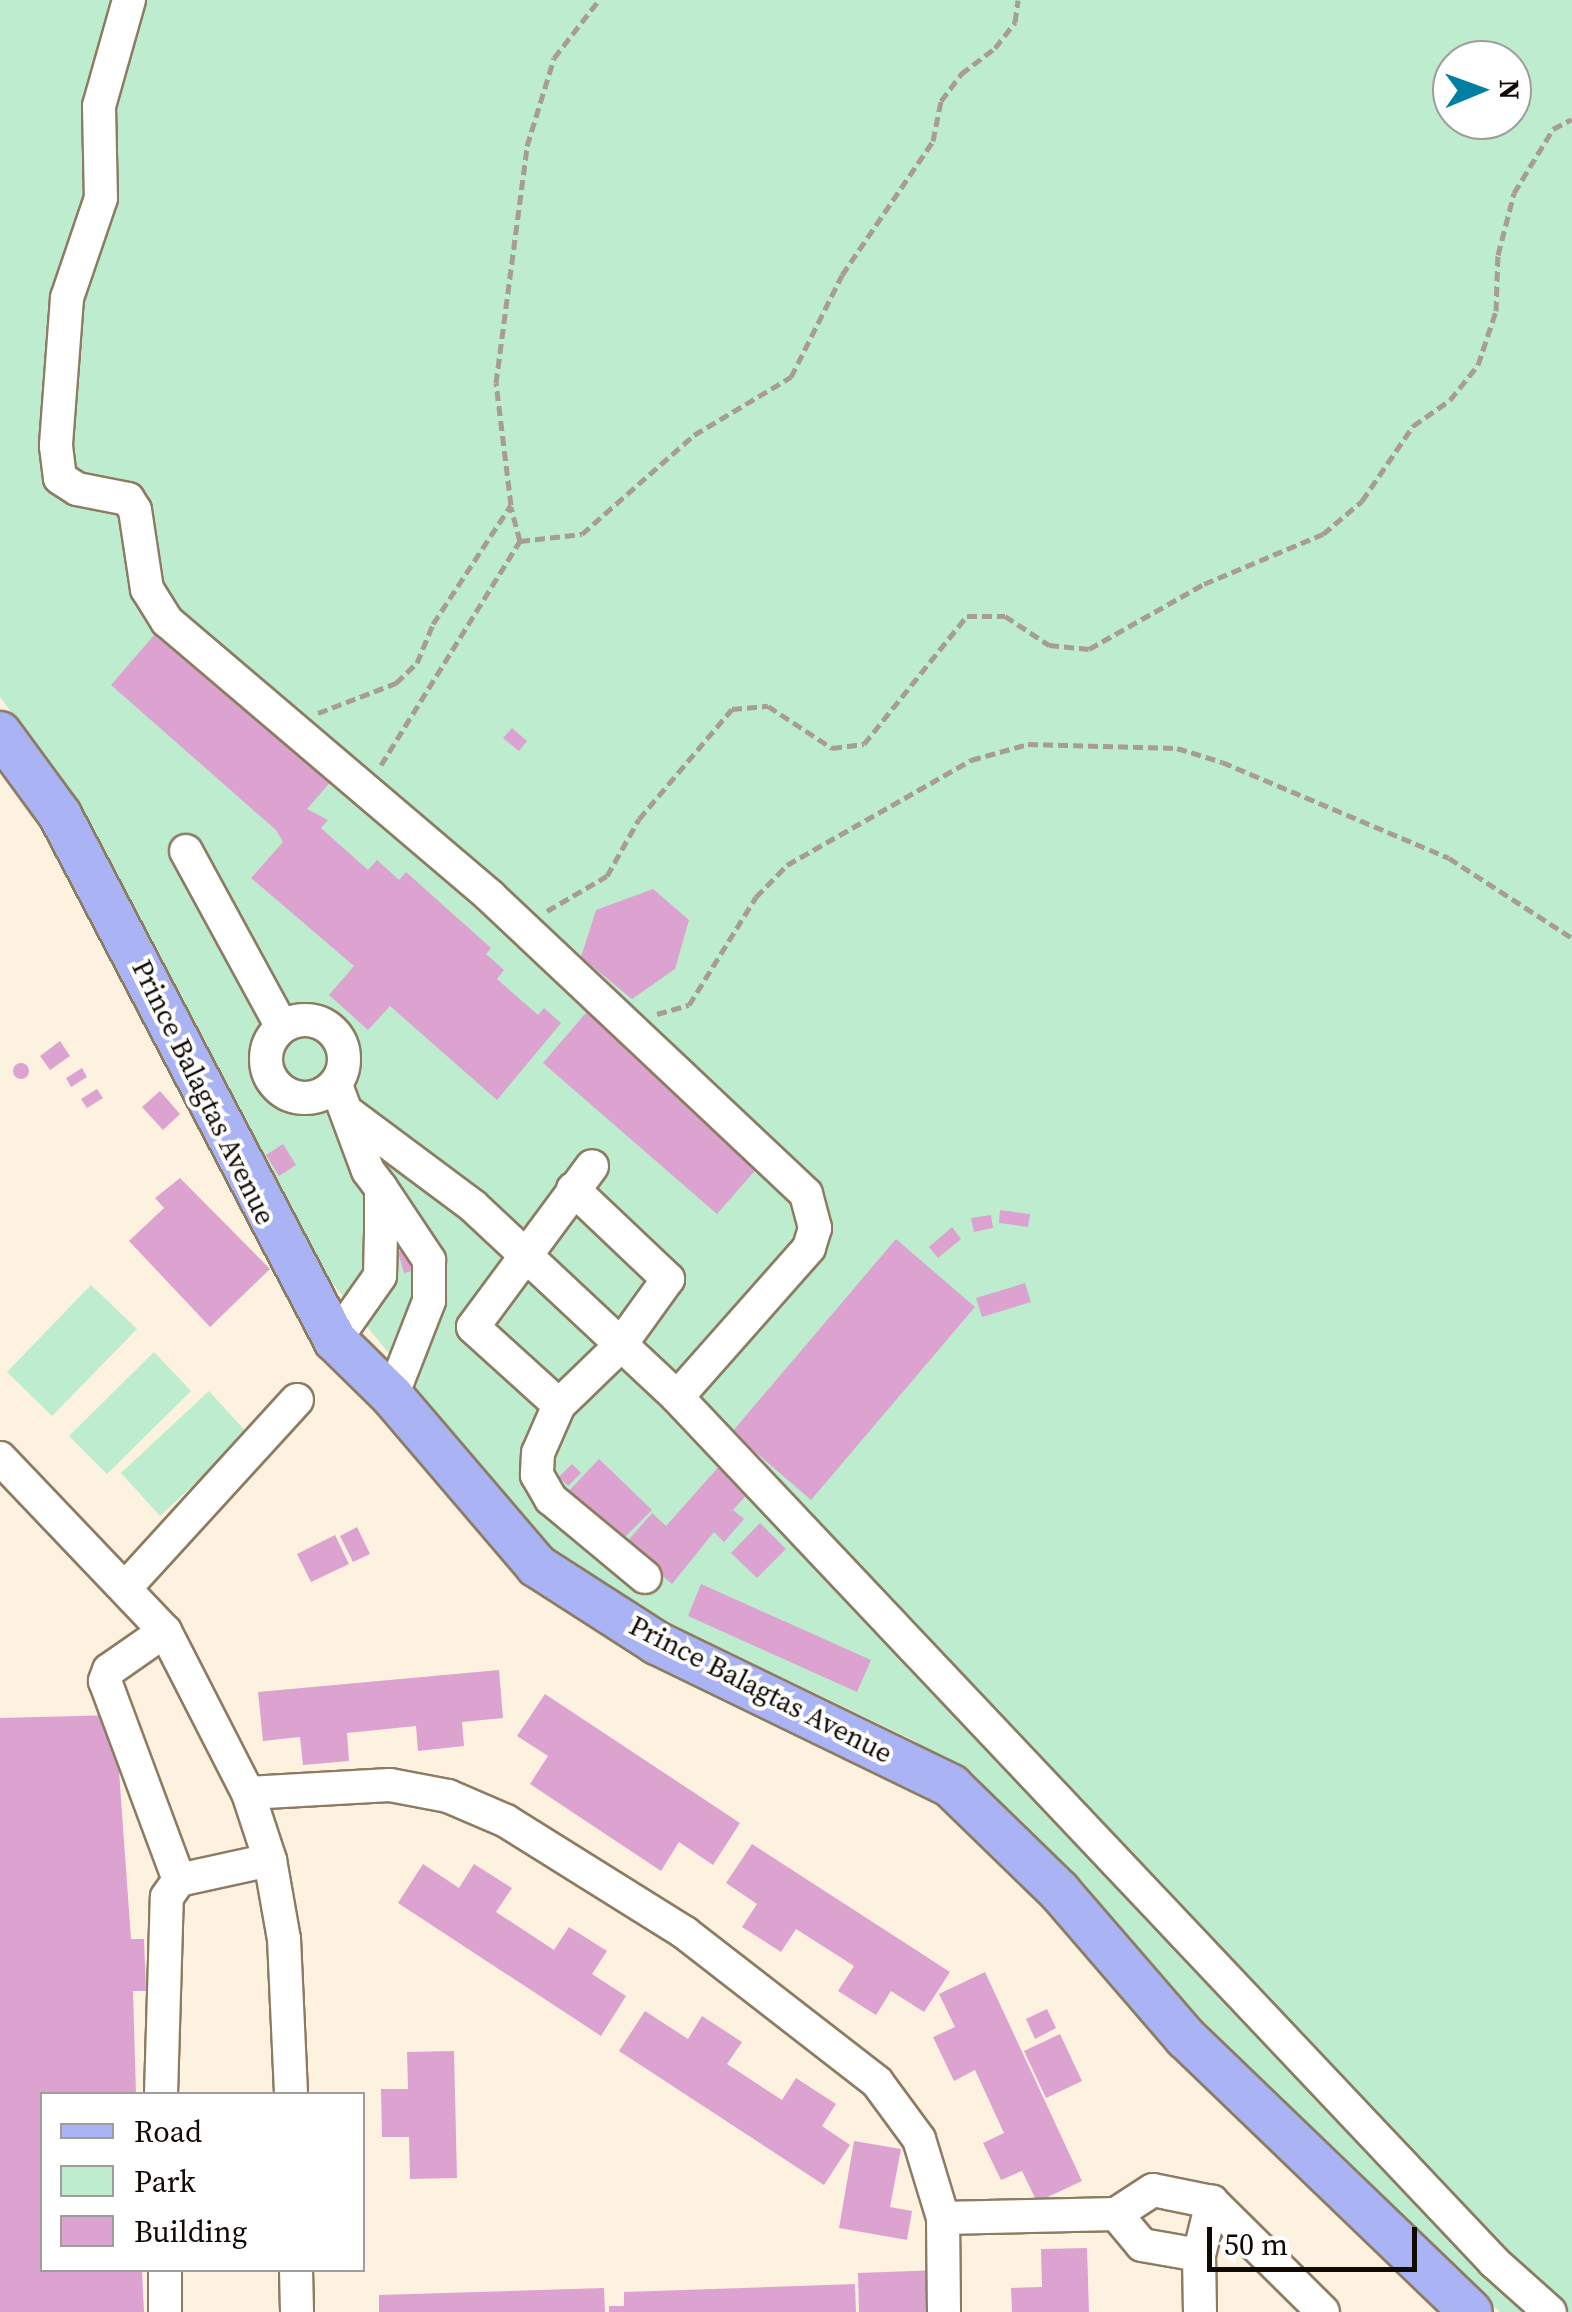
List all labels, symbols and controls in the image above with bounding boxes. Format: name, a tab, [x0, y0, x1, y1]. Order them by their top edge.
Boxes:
north arrow	[1432, 40, 1532, 140]
text: N	[1491, 79, 1529, 100]
street label: Prince Balagtas Avenue	[125, 954, 283, 1230]
street label: Prince Balagtas Avenue	[624, 1608, 898, 1770]
legend	[40, 2092, 365, 2272]
text: Road	[134, 2111, 202, 2152]
text: Park	[134, 2161, 196, 2202]
scale bar	[1212, 2207, 1422, 2269]
text: Building	[134, 2211, 247, 2252]
text: 50 m	[1224, 2224, 1288, 2265]

